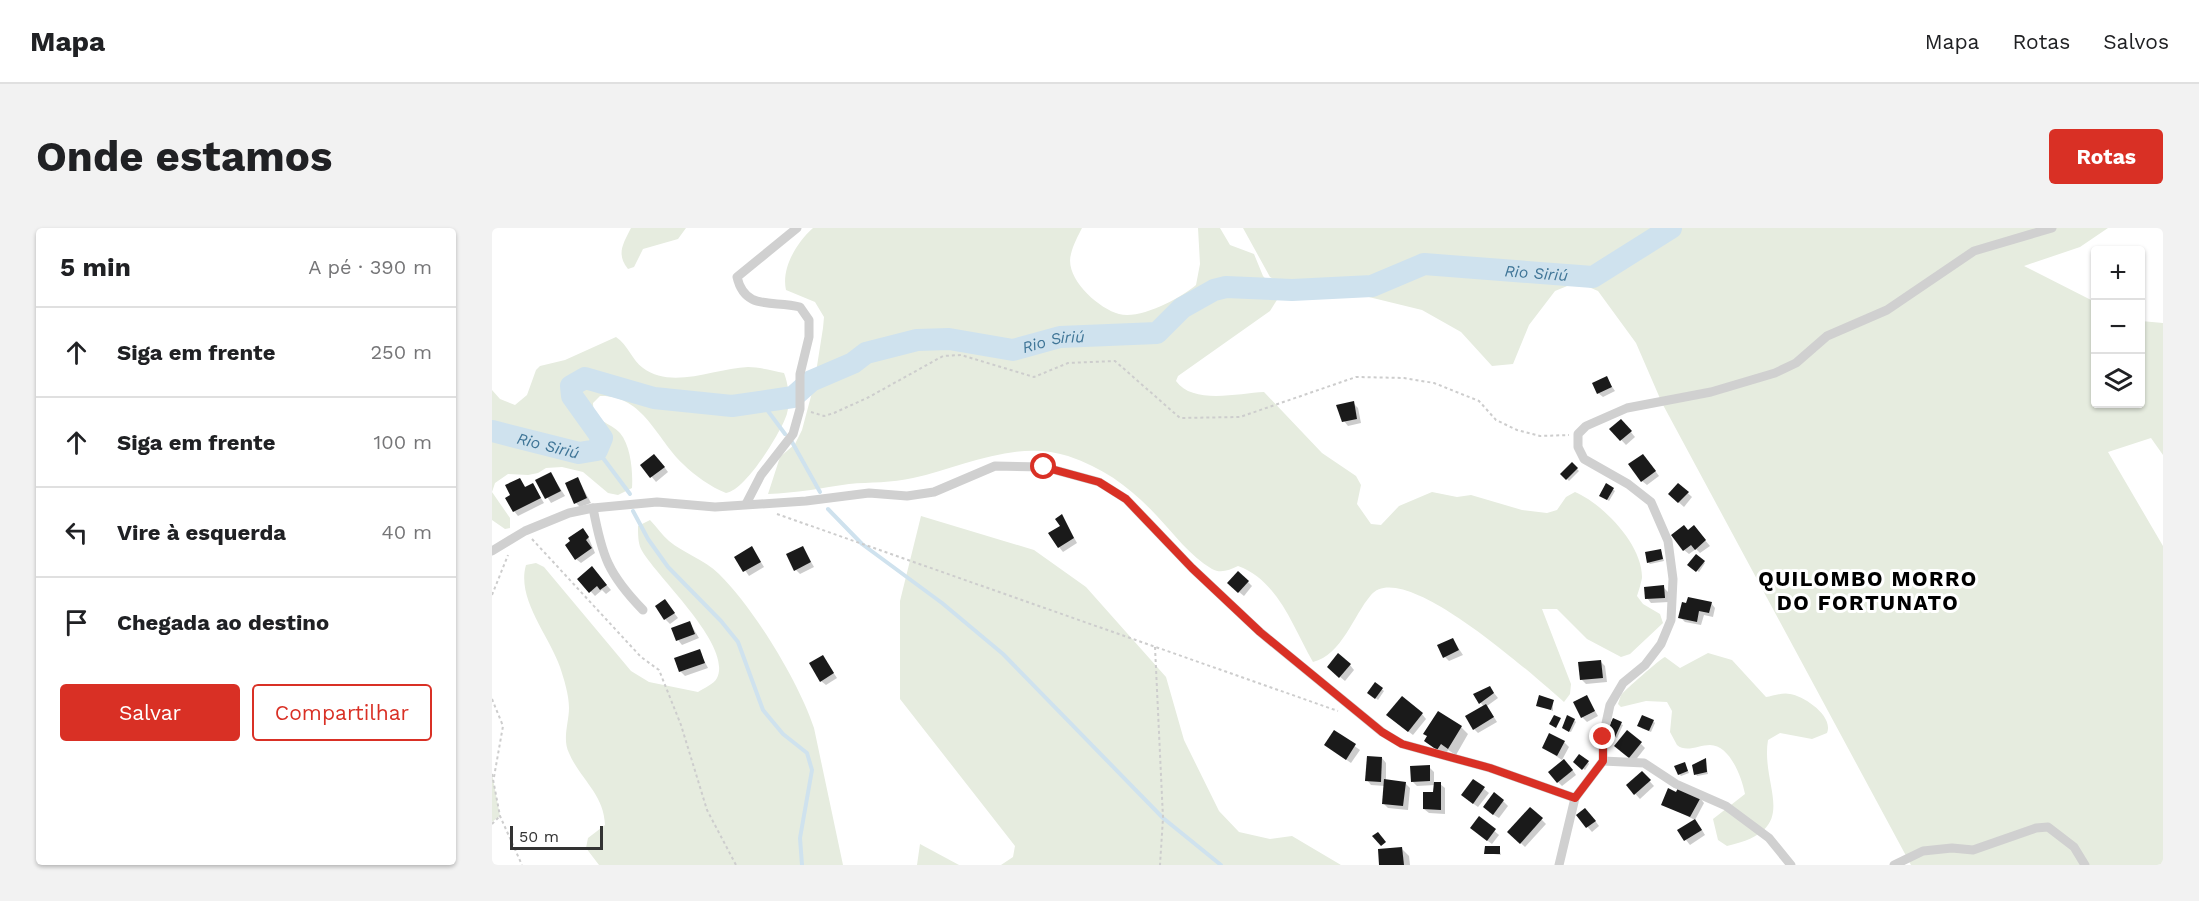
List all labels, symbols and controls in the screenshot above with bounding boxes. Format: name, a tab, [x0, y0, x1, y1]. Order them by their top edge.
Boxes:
text: Mapa	[30, 25, 105, 58]
text: Mapa	[1925, 29, 1979, 54]
text: Rotas	[2012, 29, 2070, 54]
text: Salvos	[2103, 29, 2169, 54]
button: Rotas	[2049, 129, 2163, 184]
text: Onde estamos	[36, 132, 332, 181]
map controls	[2091, 246, 2145, 408]
button: +	[2091, 246, 2145, 300]
text: 5 min	[60, 252, 131, 282]
text: A pé · 390 m	[308, 255, 432, 279]
water label: Rio Siriú	[1504, 261, 1569, 285]
button: −	[2091, 300, 2145, 354]
water label: Rio Siriú	[1020, 327, 1085, 357]
icon: ahead	[60, 336, 93, 369]
text: Siga em frente	[117, 340, 275, 365]
text: 250 m	[370, 340, 432, 364]
button: layers	[2091, 354, 2145, 408]
icon: ahead	[60, 426, 93, 459]
water label: Rio Siriú	[515, 429, 582, 463]
text: Siga em frente	[117, 430, 275, 455]
text: 100 m	[373, 430, 432, 454]
route start	[1030, 453, 1056, 479]
icon: left	[60, 516, 93, 549]
text: Vire à esquerda	[117, 520, 286, 545]
text: 40 m	[381, 520, 432, 544]
district label: QUILOMBO MORRO DO FORTUNATO	[1758, 566, 1978, 615]
icon: arrive	[60, 606, 93, 639]
text: Chegada ao destino	[117, 610, 329, 635]
button: Salvar	[60, 684, 240, 741]
button: Compartilhar	[252, 684, 432, 741]
route end	[1589, 723, 1615, 749]
scale bar	[510, 823, 603, 850]
text: 50 m	[519, 827, 559, 846]

